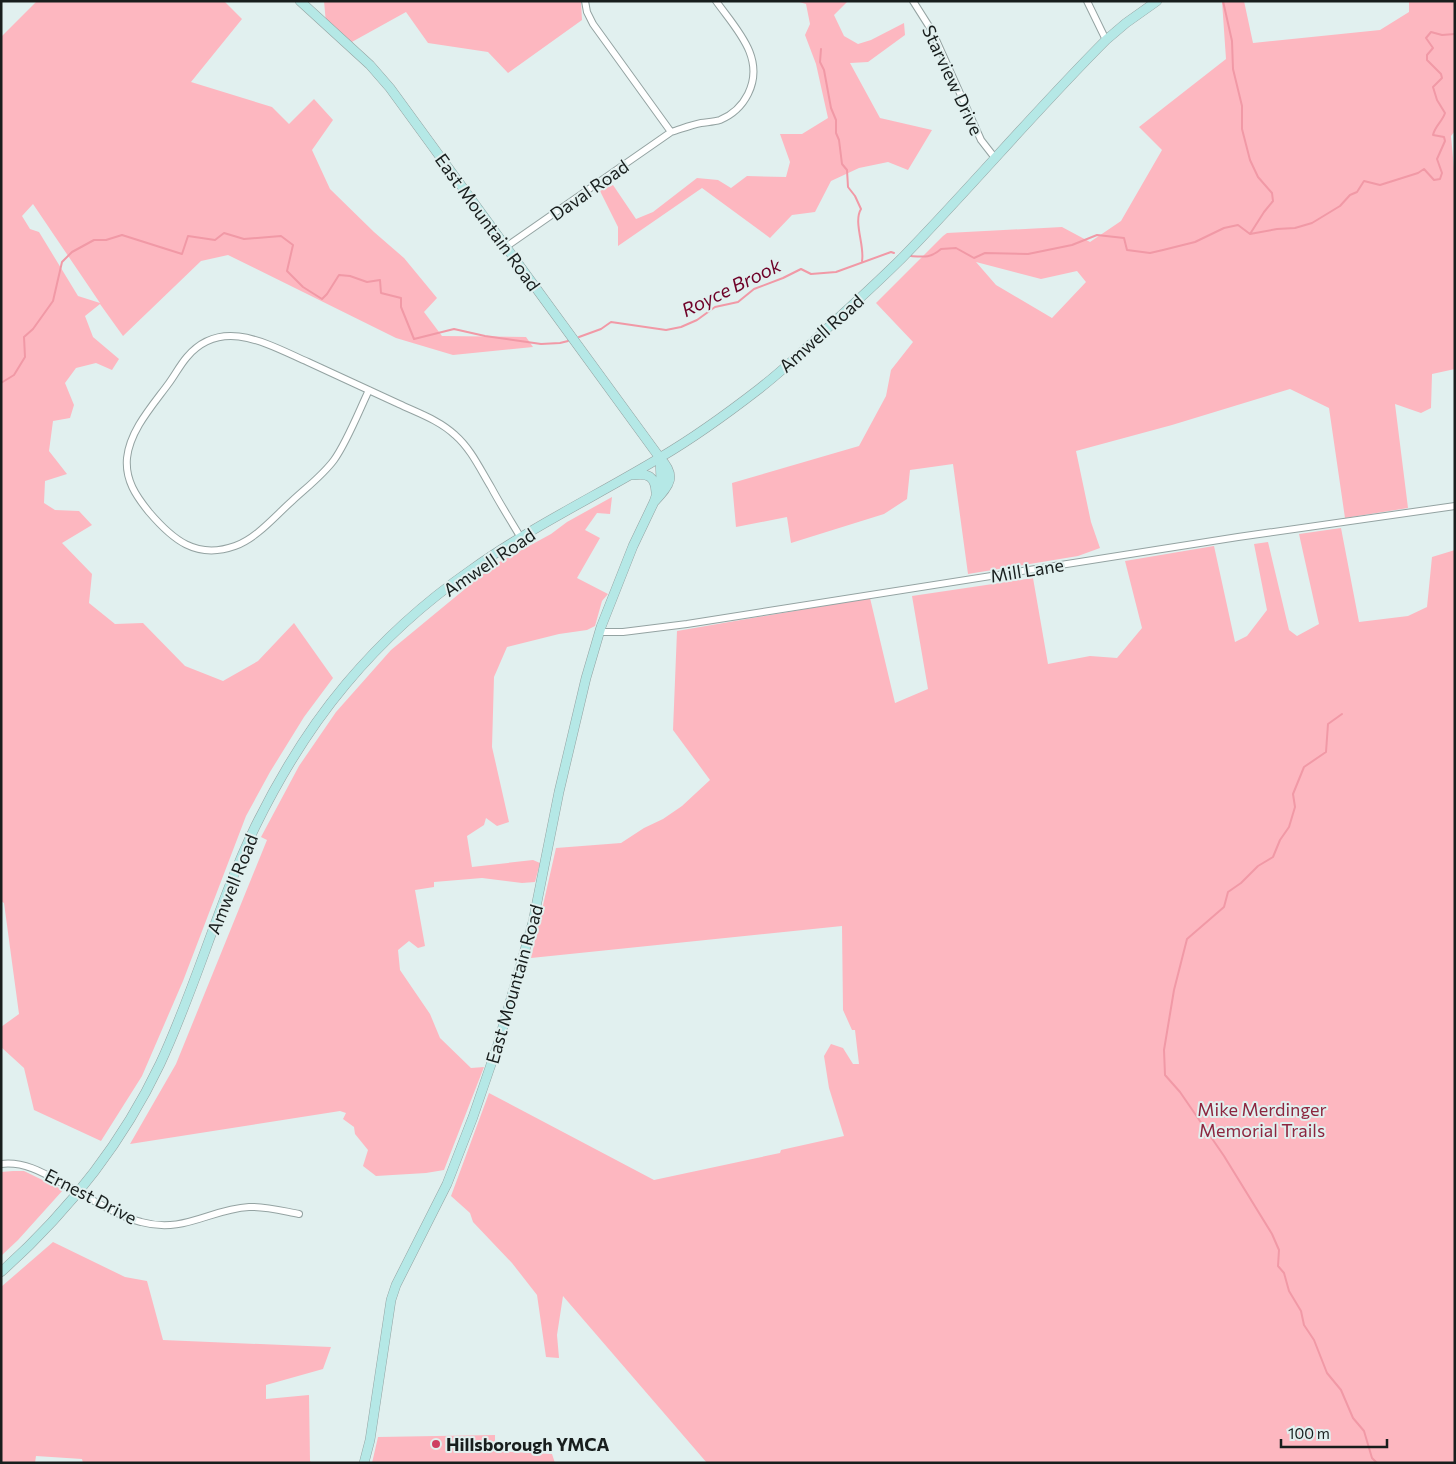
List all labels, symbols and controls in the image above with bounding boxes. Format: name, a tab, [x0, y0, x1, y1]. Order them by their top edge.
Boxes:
street label: Starview Drive	[918, 21, 988, 139]
street label: East Mountain Road	[431, 149, 545, 295]
street label: Daval Road	[545, 155, 633, 225]
water label: Royce Brook	[677, 253, 785, 321]
street label: Amwell Road	[774, 289, 868, 377]
street label: Amwell Road	[439, 523, 539, 601]
street label: Mill Lane	[989, 553, 1065, 587]
street label: Amwell Road	[202, 831, 262, 937]
street label: East Mountain Road	[481, 902, 547, 1066]
park label: Mike Merdinger Memorial Trails	[1197, 1098, 1327, 1141]
street label: Ernest Drive	[41, 1163, 141, 1229]
scale bar	[1281, 1416, 1387, 1448]
text: 100 m	[1288, 1424, 1330, 1442]
place label: Hillsborough YMCA	[446, 1433, 610, 1455]
marker: Hillsborough YMCA	[430, 1438, 442, 1450]

